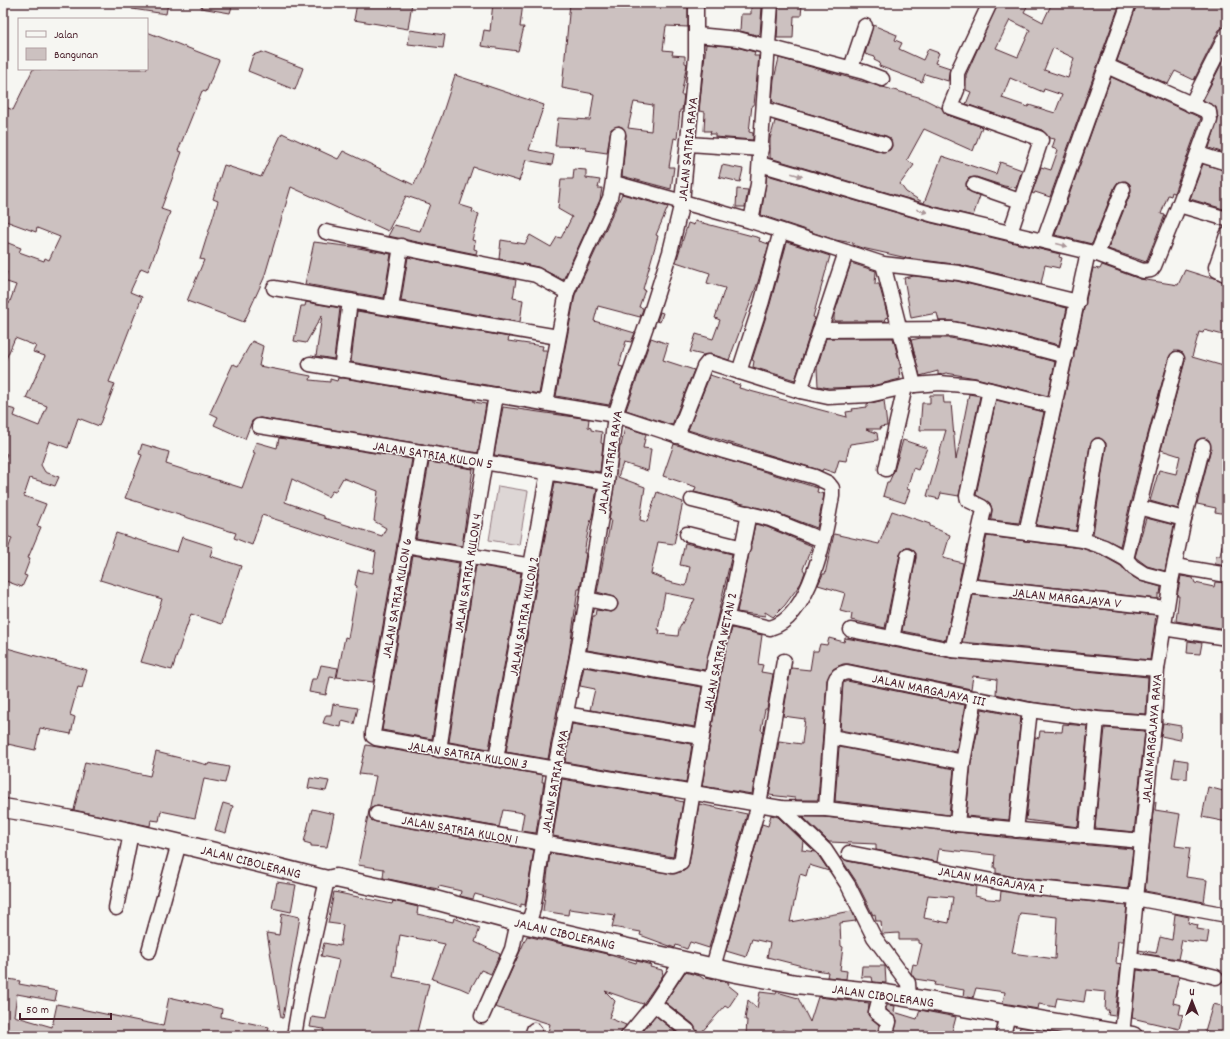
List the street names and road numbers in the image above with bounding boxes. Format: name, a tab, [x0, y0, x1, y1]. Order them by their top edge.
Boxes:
street label: JALAN SATRIA RAYA	[674, 96, 704, 202]
street label: JALAN SATRIA RAYA	[593, 409, 629, 516]
street label: JALAN SATRIA KULON 5	[371, 437, 494, 475]
street label: JALAN SATRIA KULON 4	[450, 512, 488, 634]
street label: JALAN SATRIA KULON 6	[378, 537, 418, 660]
street label: JALAN SATRIA KULON 2	[505, 555, 545, 678]
street label: JALAN MARGAJAYA V	[1012, 583, 1122, 615]
street label: JALAN SATRIA WETAN 2	[699, 591, 743, 714]
street label: JALAN MARGAJAYA III	[870, 669, 988, 713]
street label: JALAN MARGAJAYA RAYA	[1137, 672, 1169, 804]
street label: JALAN SATRIA RAYA	[537, 728, 575, 835]
street label: JALAN SATRIA KULON 3	[406, 737, 529, 775]
street label: JALAN SATRIA KULON 1	[400, 811, 519, 851]
street label: JALAN CIBOLERANG	[198, 841, 303, 885]
street label: JALAN MARGAJAYA I	[936, 862, 1046, 900]
street label: JALAN CIBOLERANG	[512, 914, 617, 956]
street label: JALAN CIBOLERANG	[830, 980, 935, 1014]

